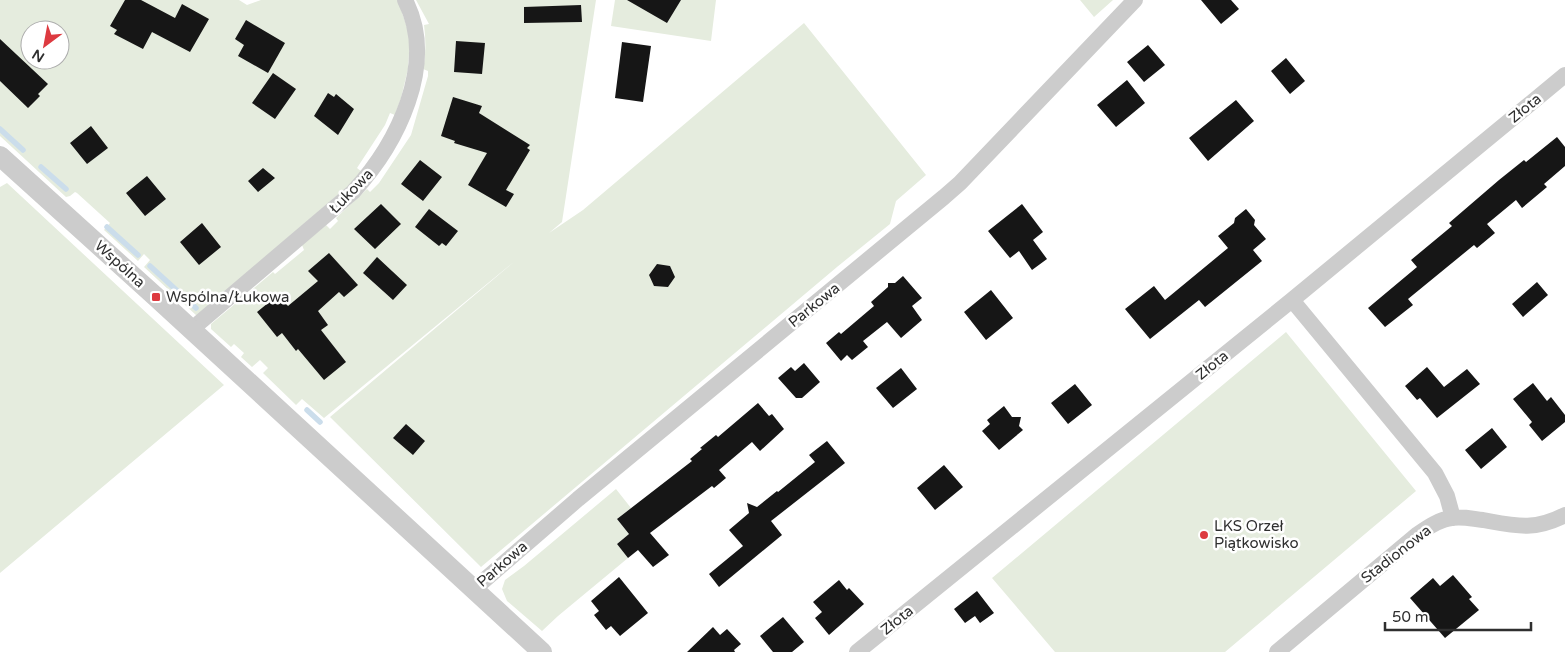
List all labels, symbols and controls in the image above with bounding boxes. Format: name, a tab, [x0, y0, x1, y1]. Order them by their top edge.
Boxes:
north arrow	[20, 20, 70, 70]
text: N	[29, 45, 48, 66]
street label: Złota	[1505, 89, 1545, 127]
street label: Łukowa	[325, 165, 377, 217]
street label: Wspólna	[91, 237, 149, 291]
street label: Parkowa	[785, 279, 843, 331]
place label: Wspólna/Łukowa	[166, 288, 289, 306]
marker: Wspólna/Łukowa	[150, 291, 162, 303]
street label: Złota	[1192, 346, 1232, 384]
place label: LKS Orzeł Piątkowisko	[1214, 517, 1299, 552]
street label: Stadionowa	[1357, 521, 1435, 587]
marker: LKS Orzeł Piątkowisko	[1198, 529, 1210, 541]
street label: Parkowa	[473, 537, 531, 591]
scale bar	[1385, 600, 1531, 632]
street label: Złota	[877, 601, 917, 639]
text: 50 m	[1392, 608, 1429, 626]

